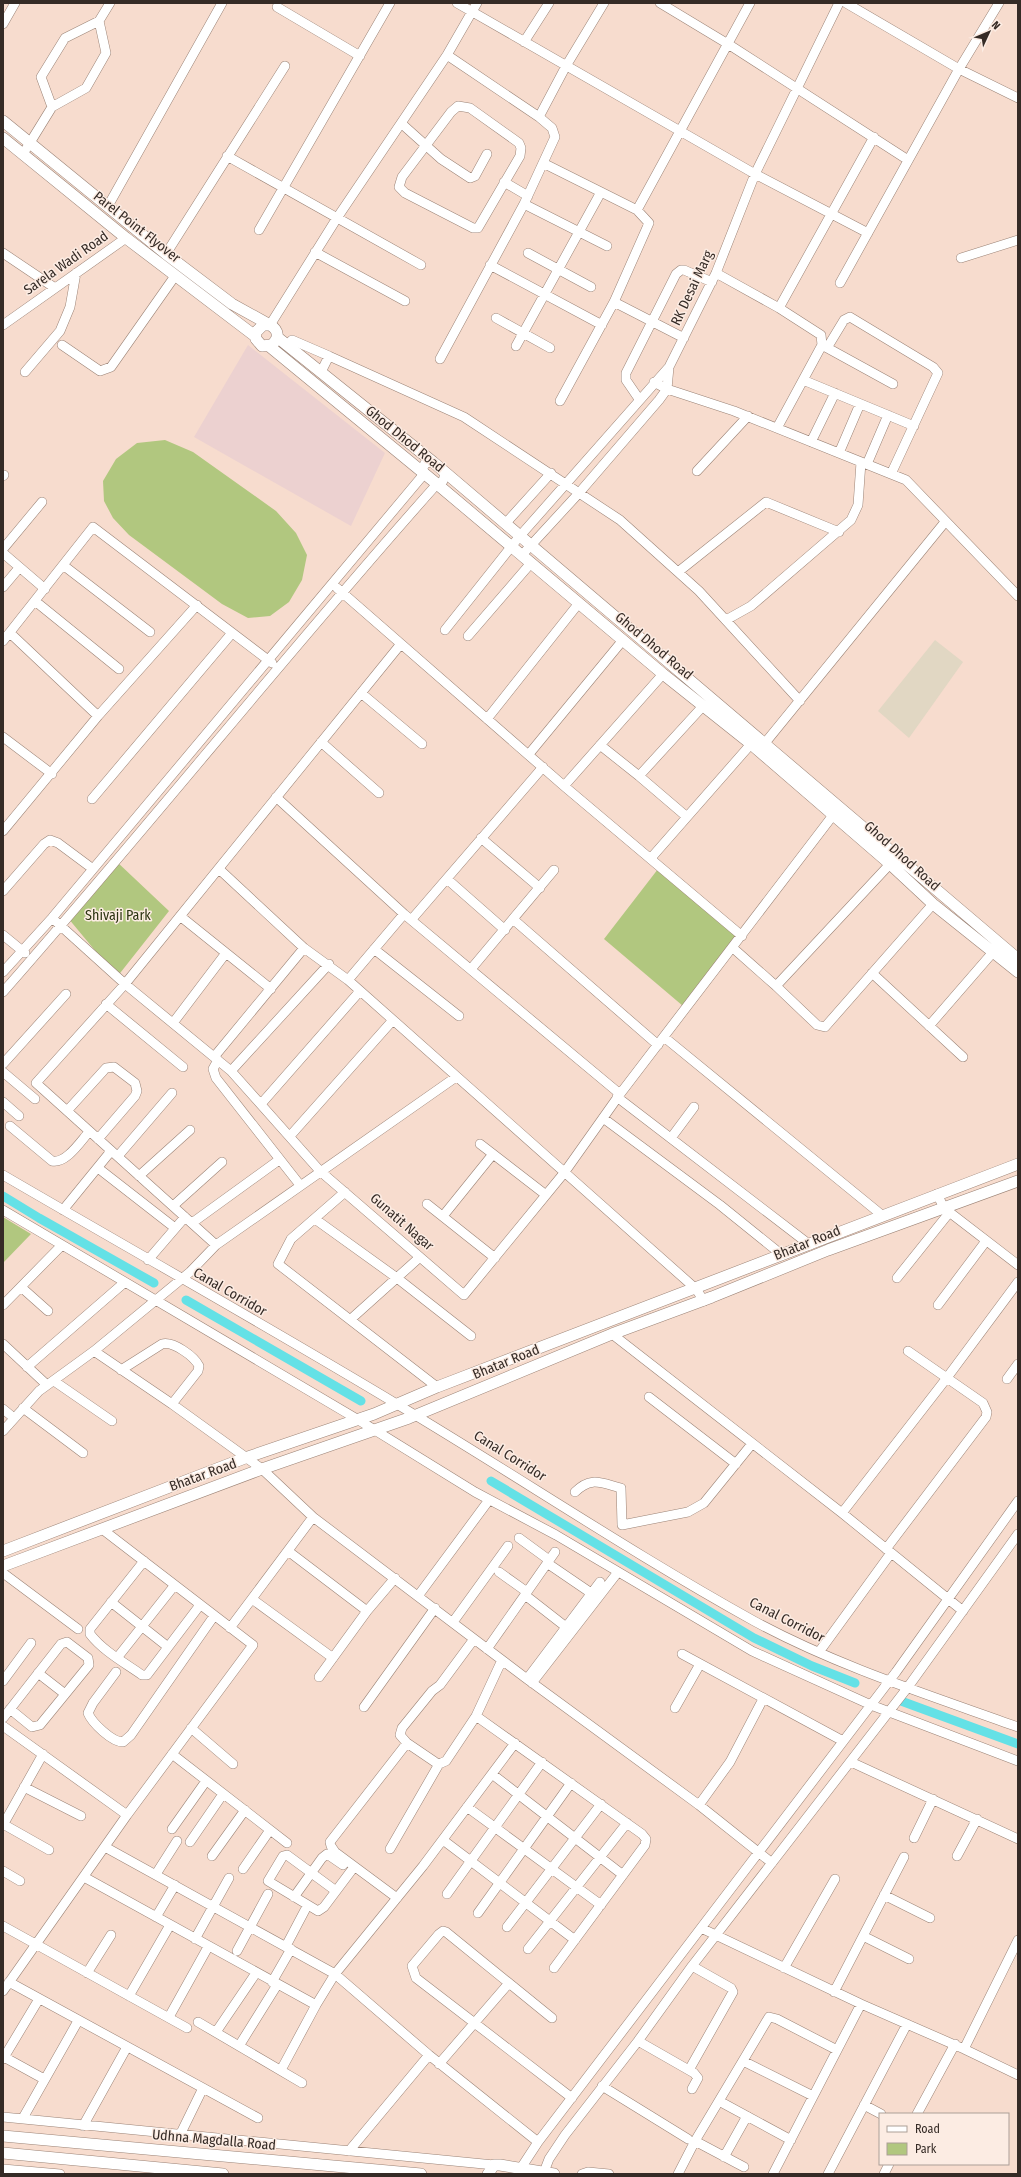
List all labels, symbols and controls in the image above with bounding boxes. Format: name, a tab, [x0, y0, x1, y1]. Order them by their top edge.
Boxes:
north arrow	[969, 12, 1009, 52]
text: N	[989, 19, 1003, 32]
street label: Parel Point Flyover	[90, 188, 184, 266]
street label: Sarela Wadi Road	[20, 228, 112, 298]
street label: RK Desai Marg	[667, 247, 717, 328]
street label: Ghod Dhod Road	[362, 402, 448, 476]
street label: Ghod Dhod Road	[612, 609, 696, 683]
street label: Ghod Dhod Road	[861, 817, 943, 895]
park label: Shivaji Park	[85, 907, 151, 924]
street label: Gunatit Nagar	[367, 1190, 437, 1254]
street label: Bhatar Road	[771, 1222, 843, 1264]
street label: Canal Corridor	[190, 1264, 270, 1320]
street label: Bhatar Road	[470, 1341, 542, 1383]
street label: Canal Corridor	[471, 1427, 549, 1485]
street label: Bhatar Road	[167, 1455, 239, 1495]
street label: Canal Corridor	[747, 1594, 828, 1646]
legend	[879, 2113, 1009, 2165]
text: Road	[915, 2122, 940, 2136]
street label: Udhna Magdalla Road	[151, 2126, 277, 2154]
text: Park	[915, 2142, 937, 2156]

